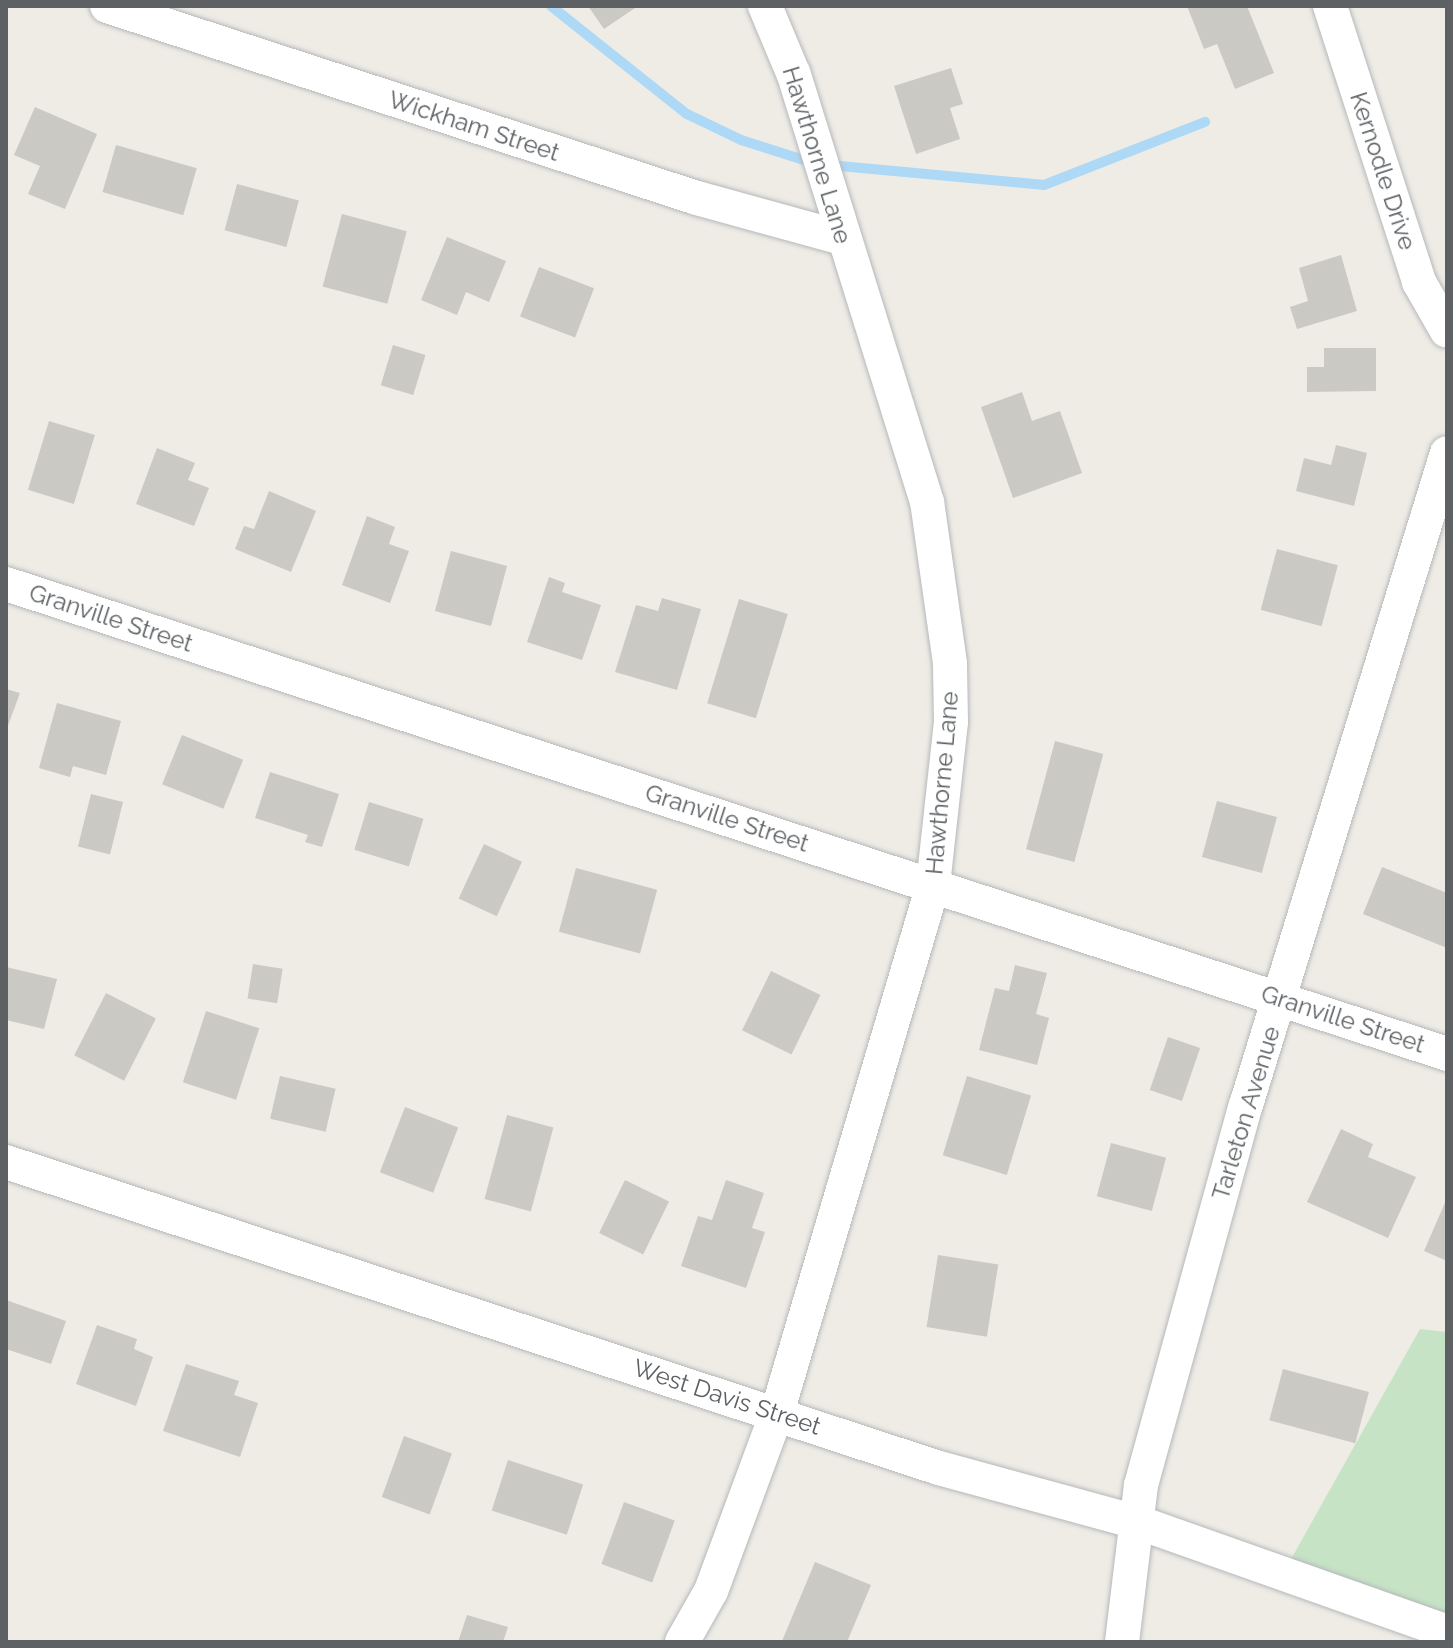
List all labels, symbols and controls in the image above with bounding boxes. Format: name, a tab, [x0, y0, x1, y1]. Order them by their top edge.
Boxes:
street label: Hawthorne Lane	[776, 63, 858, 247]
street label: Wickham Street	[385, 85, 563, 167]
street label: Kernodle Drive	[1344, 88, 1422, 254]
street label: Granville Street	[26, 578, 196, 658]
street label: Hawthorne Lane	[920, 690, 964, 876]
street label: Granville Street	[642, 778, 812, 858]
street label: Granville Street	[1258, 979, 1428, 1059]
street label: Tarleton Avenue	[1206, 1022, 1286, 1204]
street label: West Davis Street	[630, 1353, 824, 1441]

